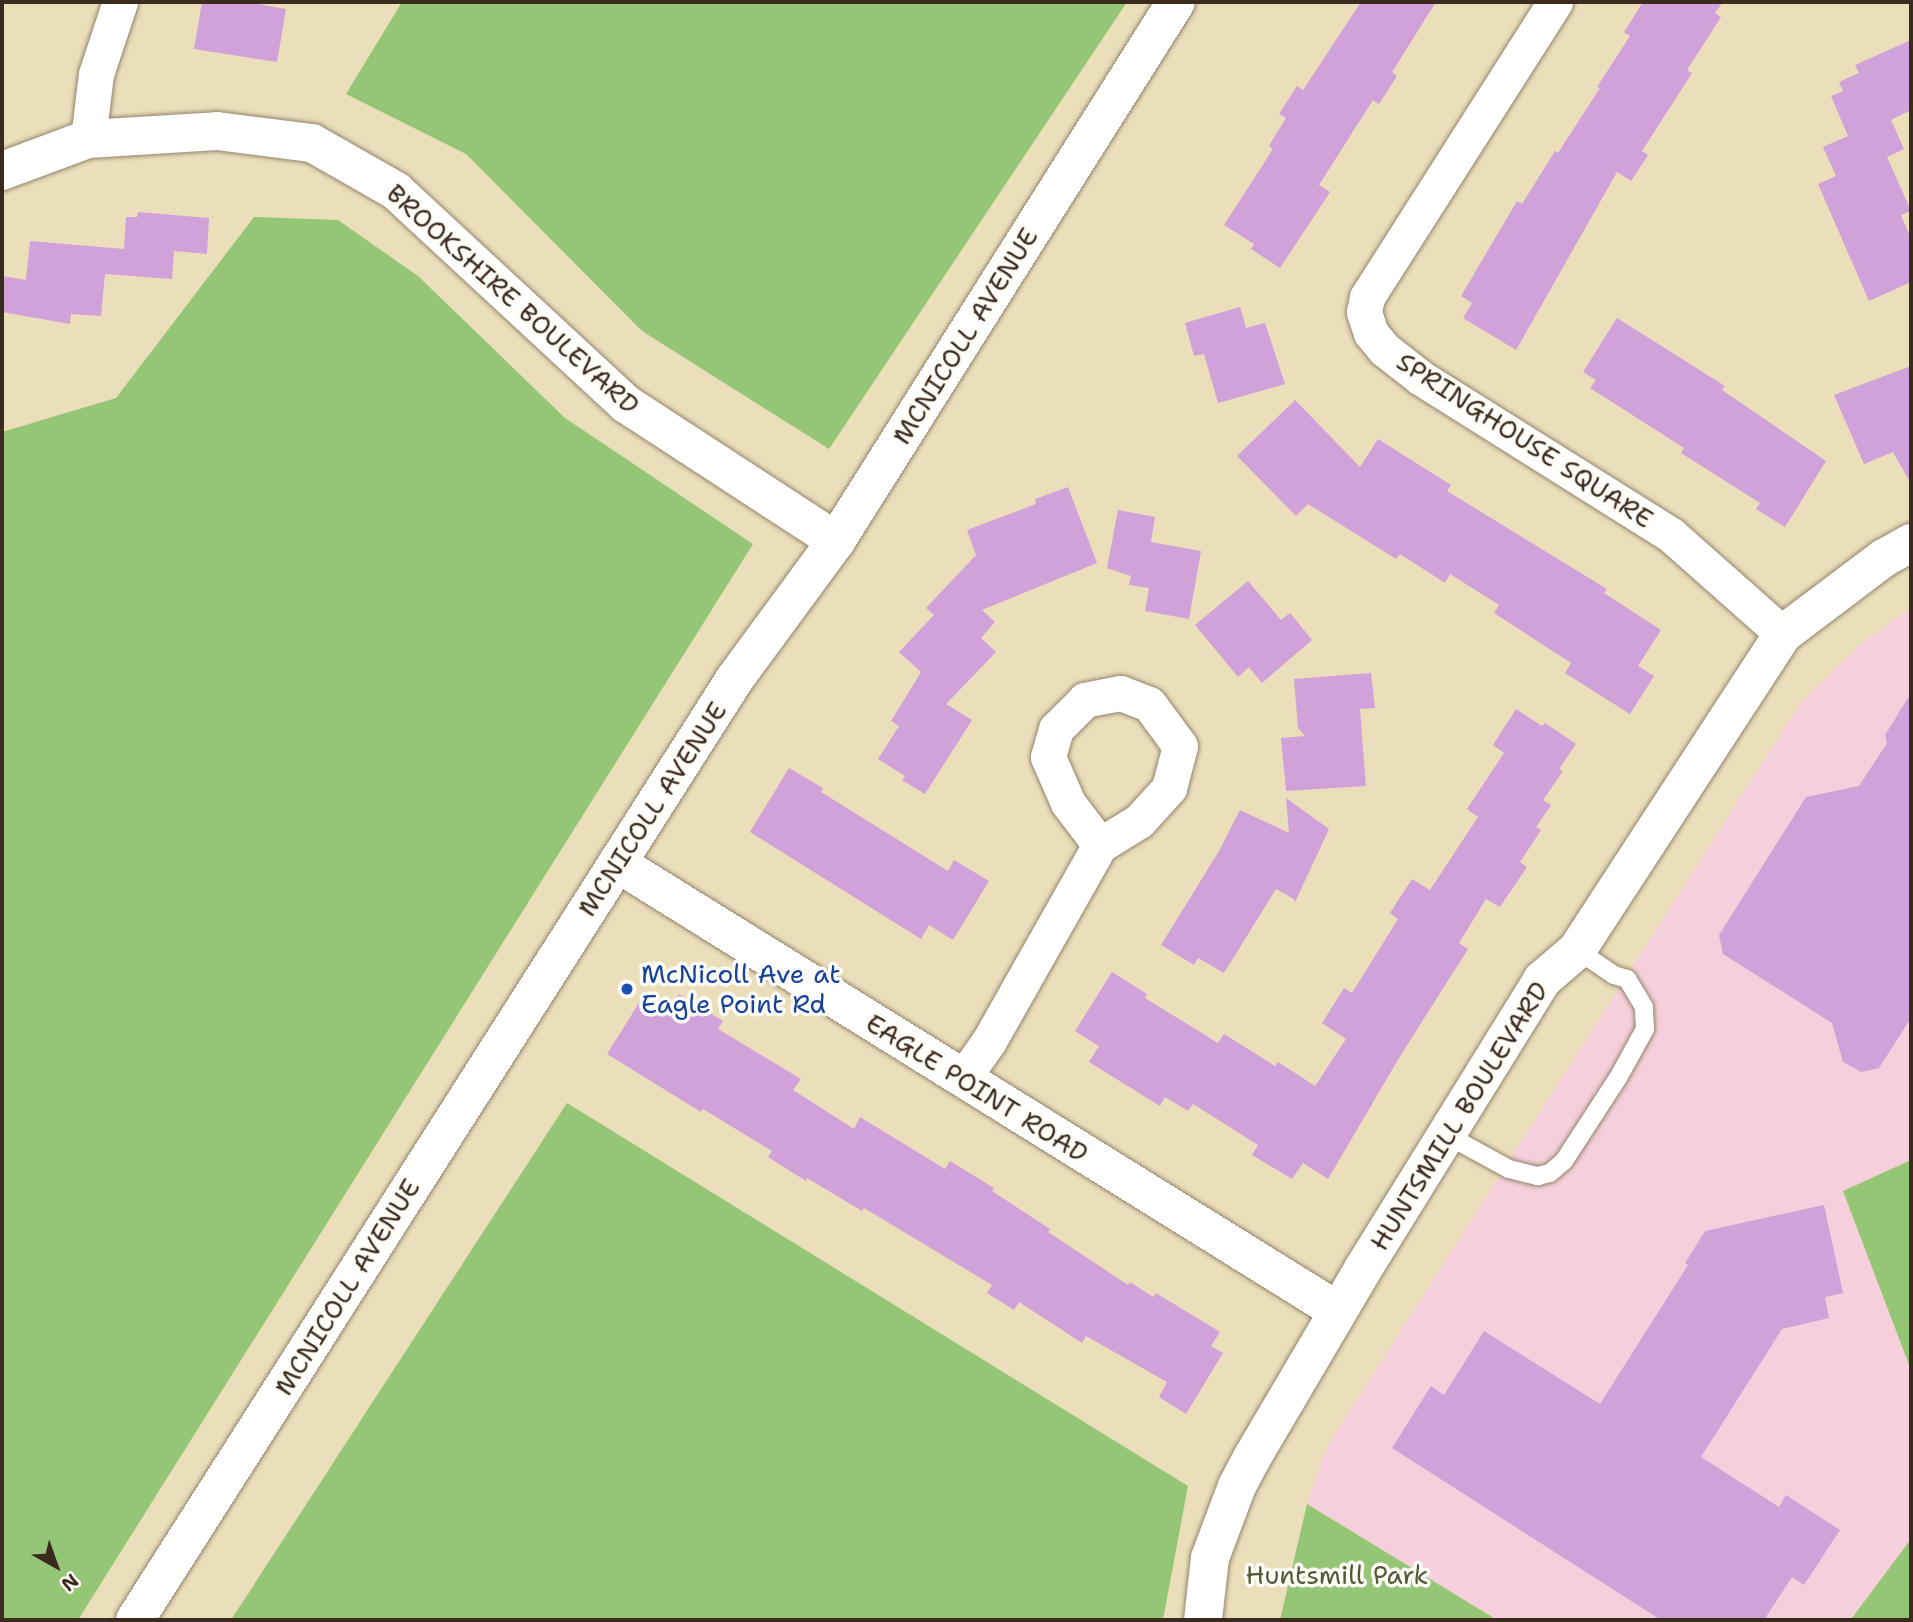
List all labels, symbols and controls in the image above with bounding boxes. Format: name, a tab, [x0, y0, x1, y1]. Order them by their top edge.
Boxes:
street label: BROOKSHIRE BOULEVARD	[380, 177, 646, 421]
street label: MCNICOLL AVENUE	[886, 222, 1044, 450]
street label: SPRINGHOUSE SQUARE	[1391, 345, 1659, 535]
street label: MCNICOLL AVENUE	[571, 696, 733, 922]
place label: McNicoll Ave at Eagle Point Rd	[641, 958, 841, 1020]
street label: HUNTSMILL BOULEVARD	[1363, 976, 1555, 1256]
marker: McNicoll Ave at Eagle Point Rd	[619, 981, 635, 997]
street label: EAGLE POINT ROAD	[860, 1007, 1094, 1169]
street label: MCNICOLL AVENUE	[268, 1173, 426, 1401]
north arrow	[21, 1531, 91, 1601]
park label: Huntsmill Park	[1246, 1559, 1428, 1591]
text: N	[56, 1568, 84, 1597]

